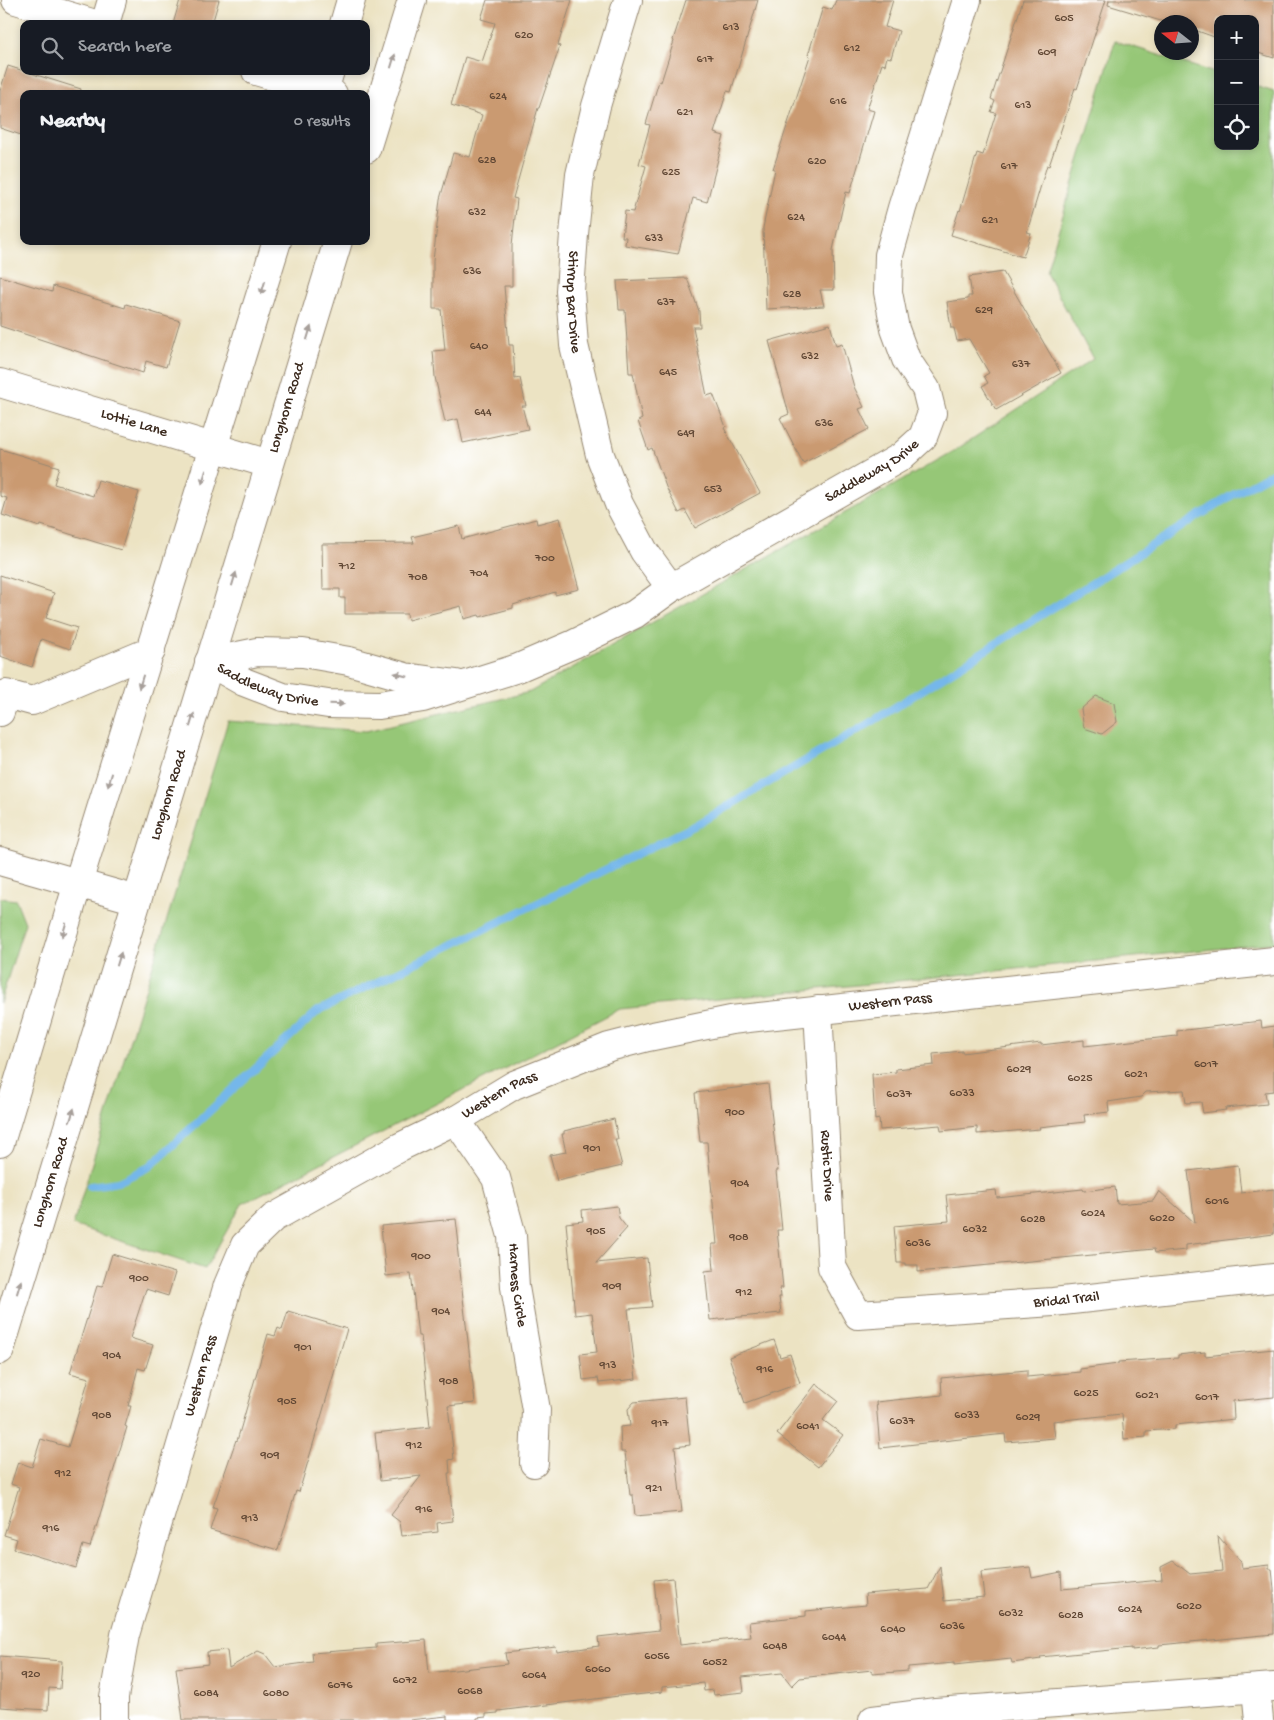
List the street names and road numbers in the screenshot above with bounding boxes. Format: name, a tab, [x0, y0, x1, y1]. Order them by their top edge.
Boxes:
street label: Stirrup Bar Drive	[561, 250, 585, 355]
street label: Longhorn Road	[265, 359, 310, 455]
street label: Lottie Lane	[98, 405, 170, 442]
street label: Saddleway Drive	[822, 435, 923, 507]
street label: Saddleway Drive	[213, 659, 320, 711]
street label: Longhorn Road	[147, 747, 192, 843]
street label: Western Pass	[848, 989, 933, 1016]
street label: Western Pass	[459, 1067, 540, 1123]
street label: Rustic Drive	[816, 1130, 837, 1202]
street label: Longhorn Road	[29, 1134, 74, 1230]
street label: Harness Circle	[503, 1243, 531, 1329]
street label: Bridal Trail	[1032, 1288, 1100, 1312]
street label: Western Pass	[181, 1333, 222, 1419]

